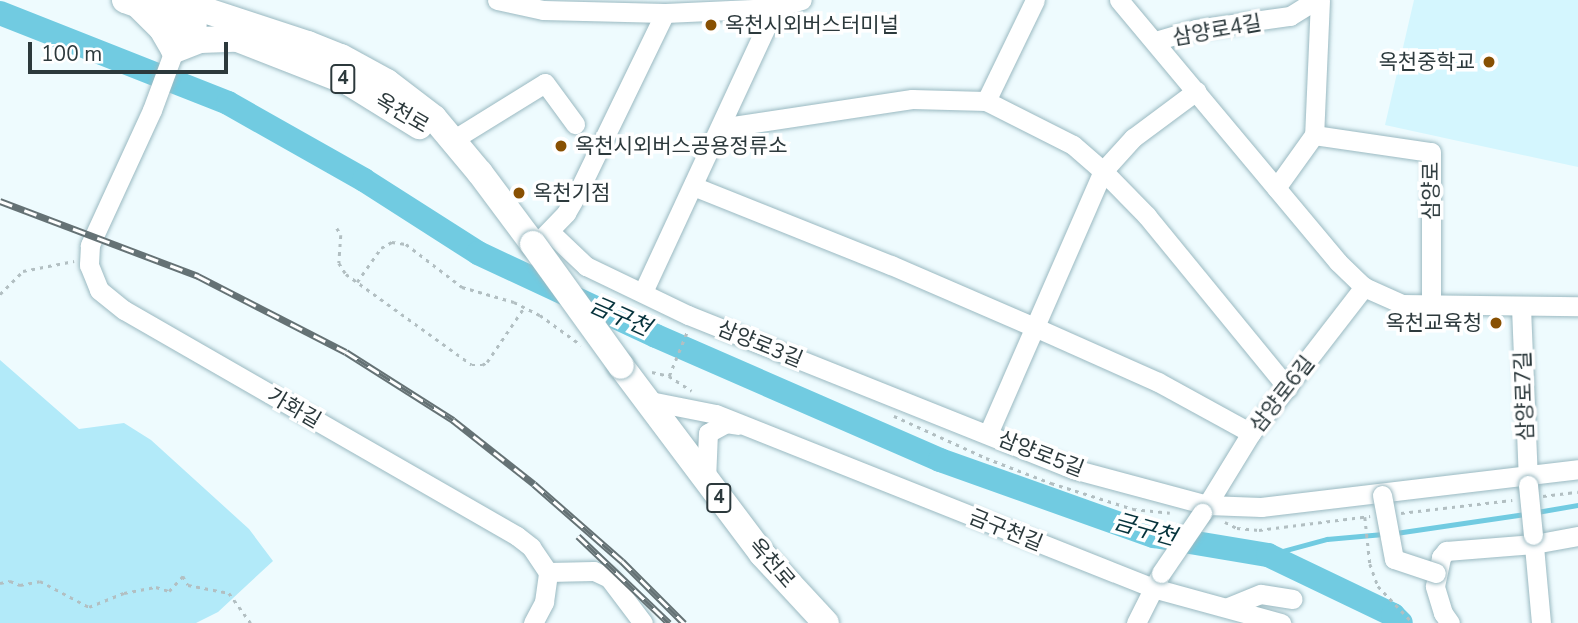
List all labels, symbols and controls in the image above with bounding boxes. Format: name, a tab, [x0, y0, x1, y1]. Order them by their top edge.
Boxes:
street label: 삼양로4길	[1171, 10, 1263, 50]
place label: 옥천시외버스터미널	[725, 12, 899, 38]
marker: 옥천시외버스터미널	[703, 17, 719, 33]
scale bar	[32, 28, 231, 72]
text: 100 m	[41, 40, 102, 68]
place label: 옥천중학교	[1378, 49, 1475, 75]
marker: 옥천중학교	[1481, 54, 1497, 70]
road number: 4	[329, 64, 357, 94]
street label: 옥천로	[371, 88, 433, 138]
place label: 옥천시외버스공용정류소	[575, 133, 788, 159]
marker: 옥천시외버스공용정류소	[553, 138, 569, 154]
street label: 삼양로	[1418, 162, 1444, 220]
place label: 옥천기점	[533, 180, 610, 206]
marker: 옥천기점	[511, 185, 527, 201]
water label: 금구천	[585, 291, 655, 343]
place label: 옥천교육청	[1385, 310, 1482, 336]
street label: 삼양로3길	[714, 315, 806, 373]
marker: 옥천교육청	[1488, 315, 1504, 331]
street label: 삼양로6길	[1244, 351, 1320, 437]
street label: 삼양로7길	[1510, 351, 1538, 441]
street label: 가화길	[263, 383, 325, 433]
street label: 삼양로5길	[995, 426, 1087, 482]
road number: 4	[705, 482, 733, 513]
street label: 금구천길	[965, 504, 1047, 556]
water label: 금구천	[1111, 508, 1179, 552]
street label: 옥천로	[743, 533, 801, 593]

